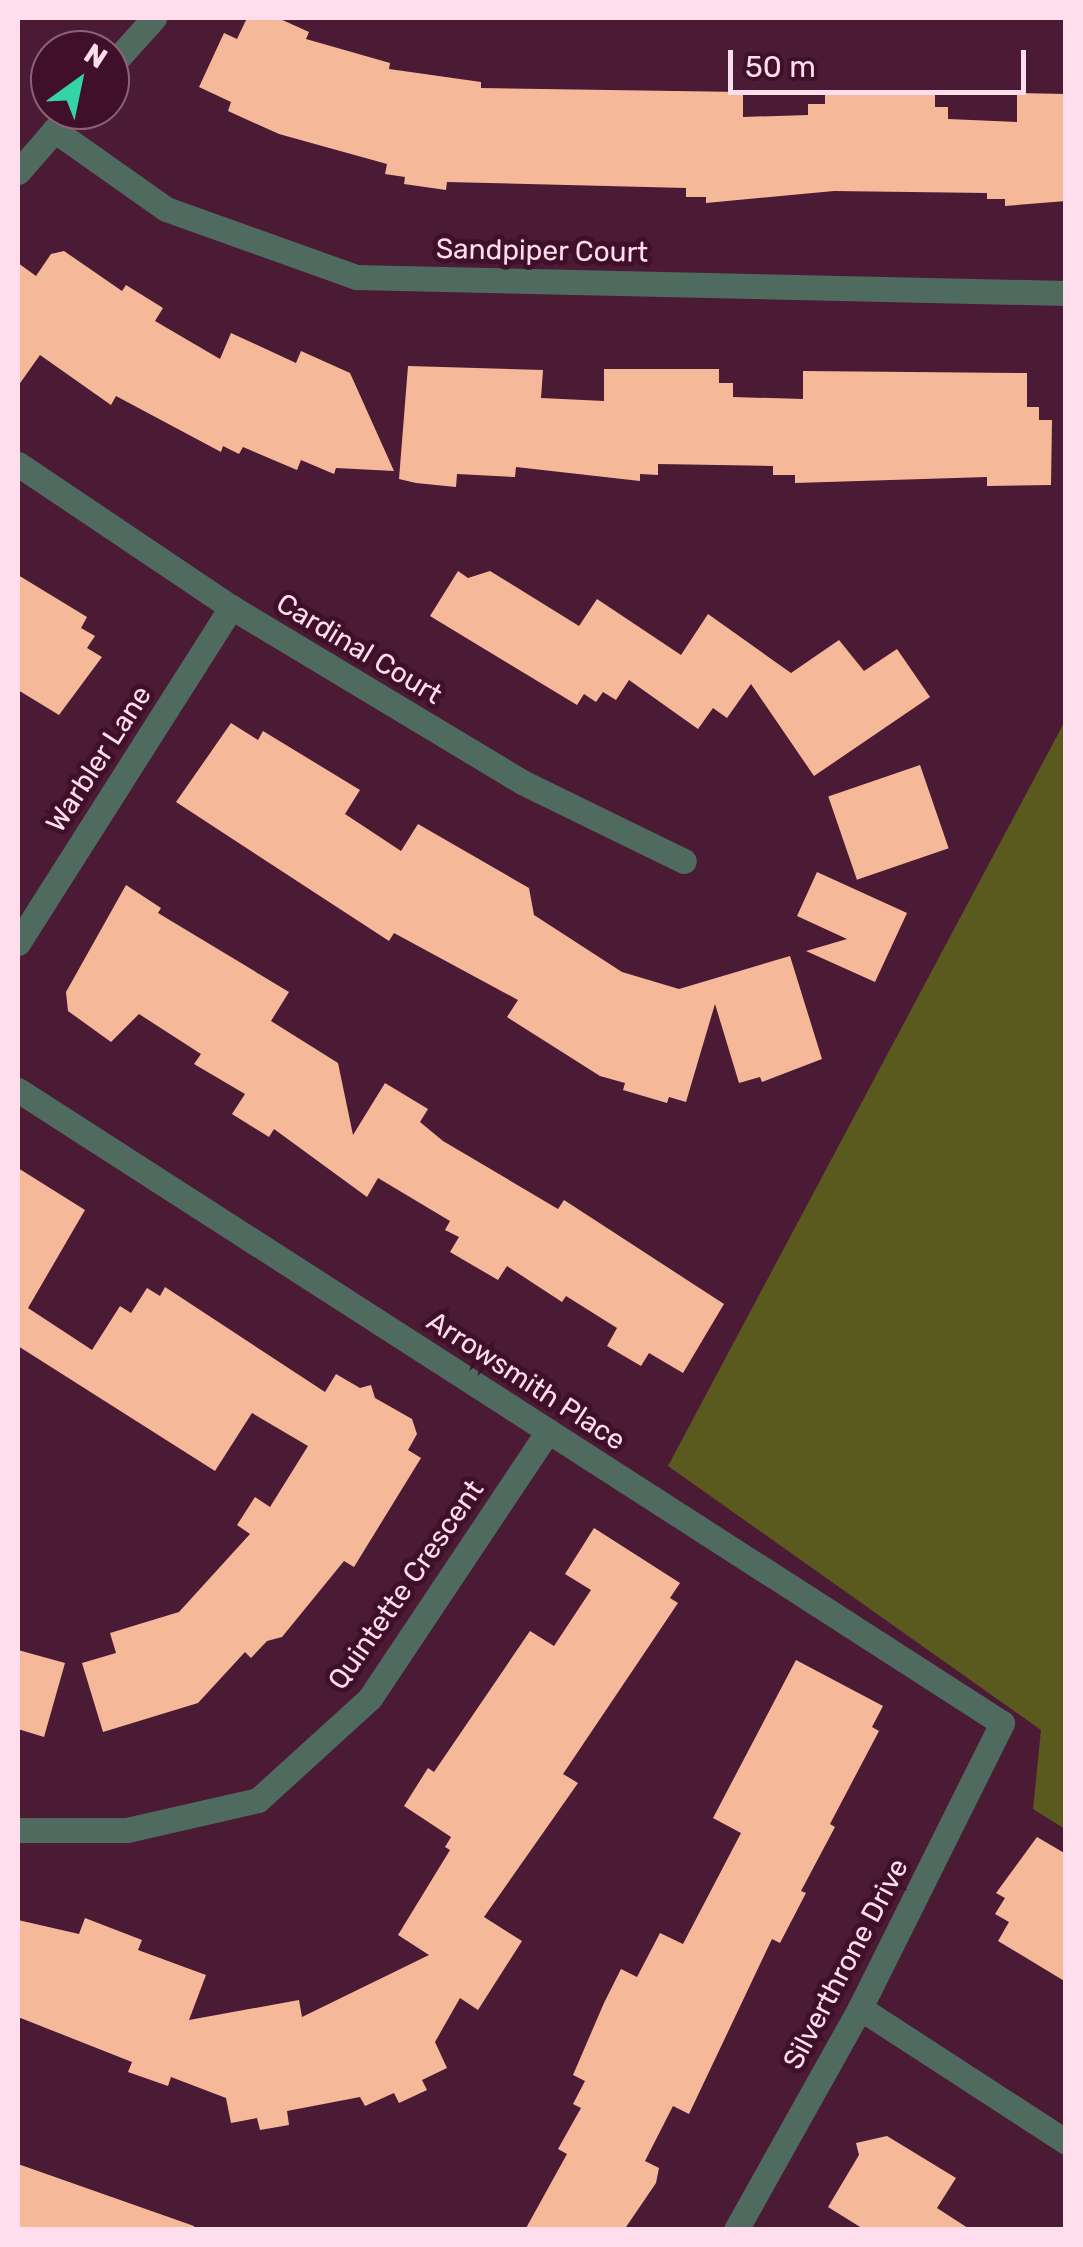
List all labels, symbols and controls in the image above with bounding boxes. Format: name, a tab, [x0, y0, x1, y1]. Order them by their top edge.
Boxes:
north arrow	[30, 30, 130, 130]
scale bar	[733, 30, 1030, 92]
text: N	[78, 37, 113, 75]
text: 50 m	[745, 49, 816, 85]
street label: Sandpiper Court	[435, 232, 649, 270]
street label: Cardinal Court	[270, 586, 448, 712]
street label: Warbler Lane	[39, 679, 159, 839]
street label: Arrowsmith Place	[421, 1304, 631, 1458]
street label: Quintette Crescent	[321, 1474, 491, 1696]
street label: Silverthrone Drive	[776, 1853, 916, 2075]

